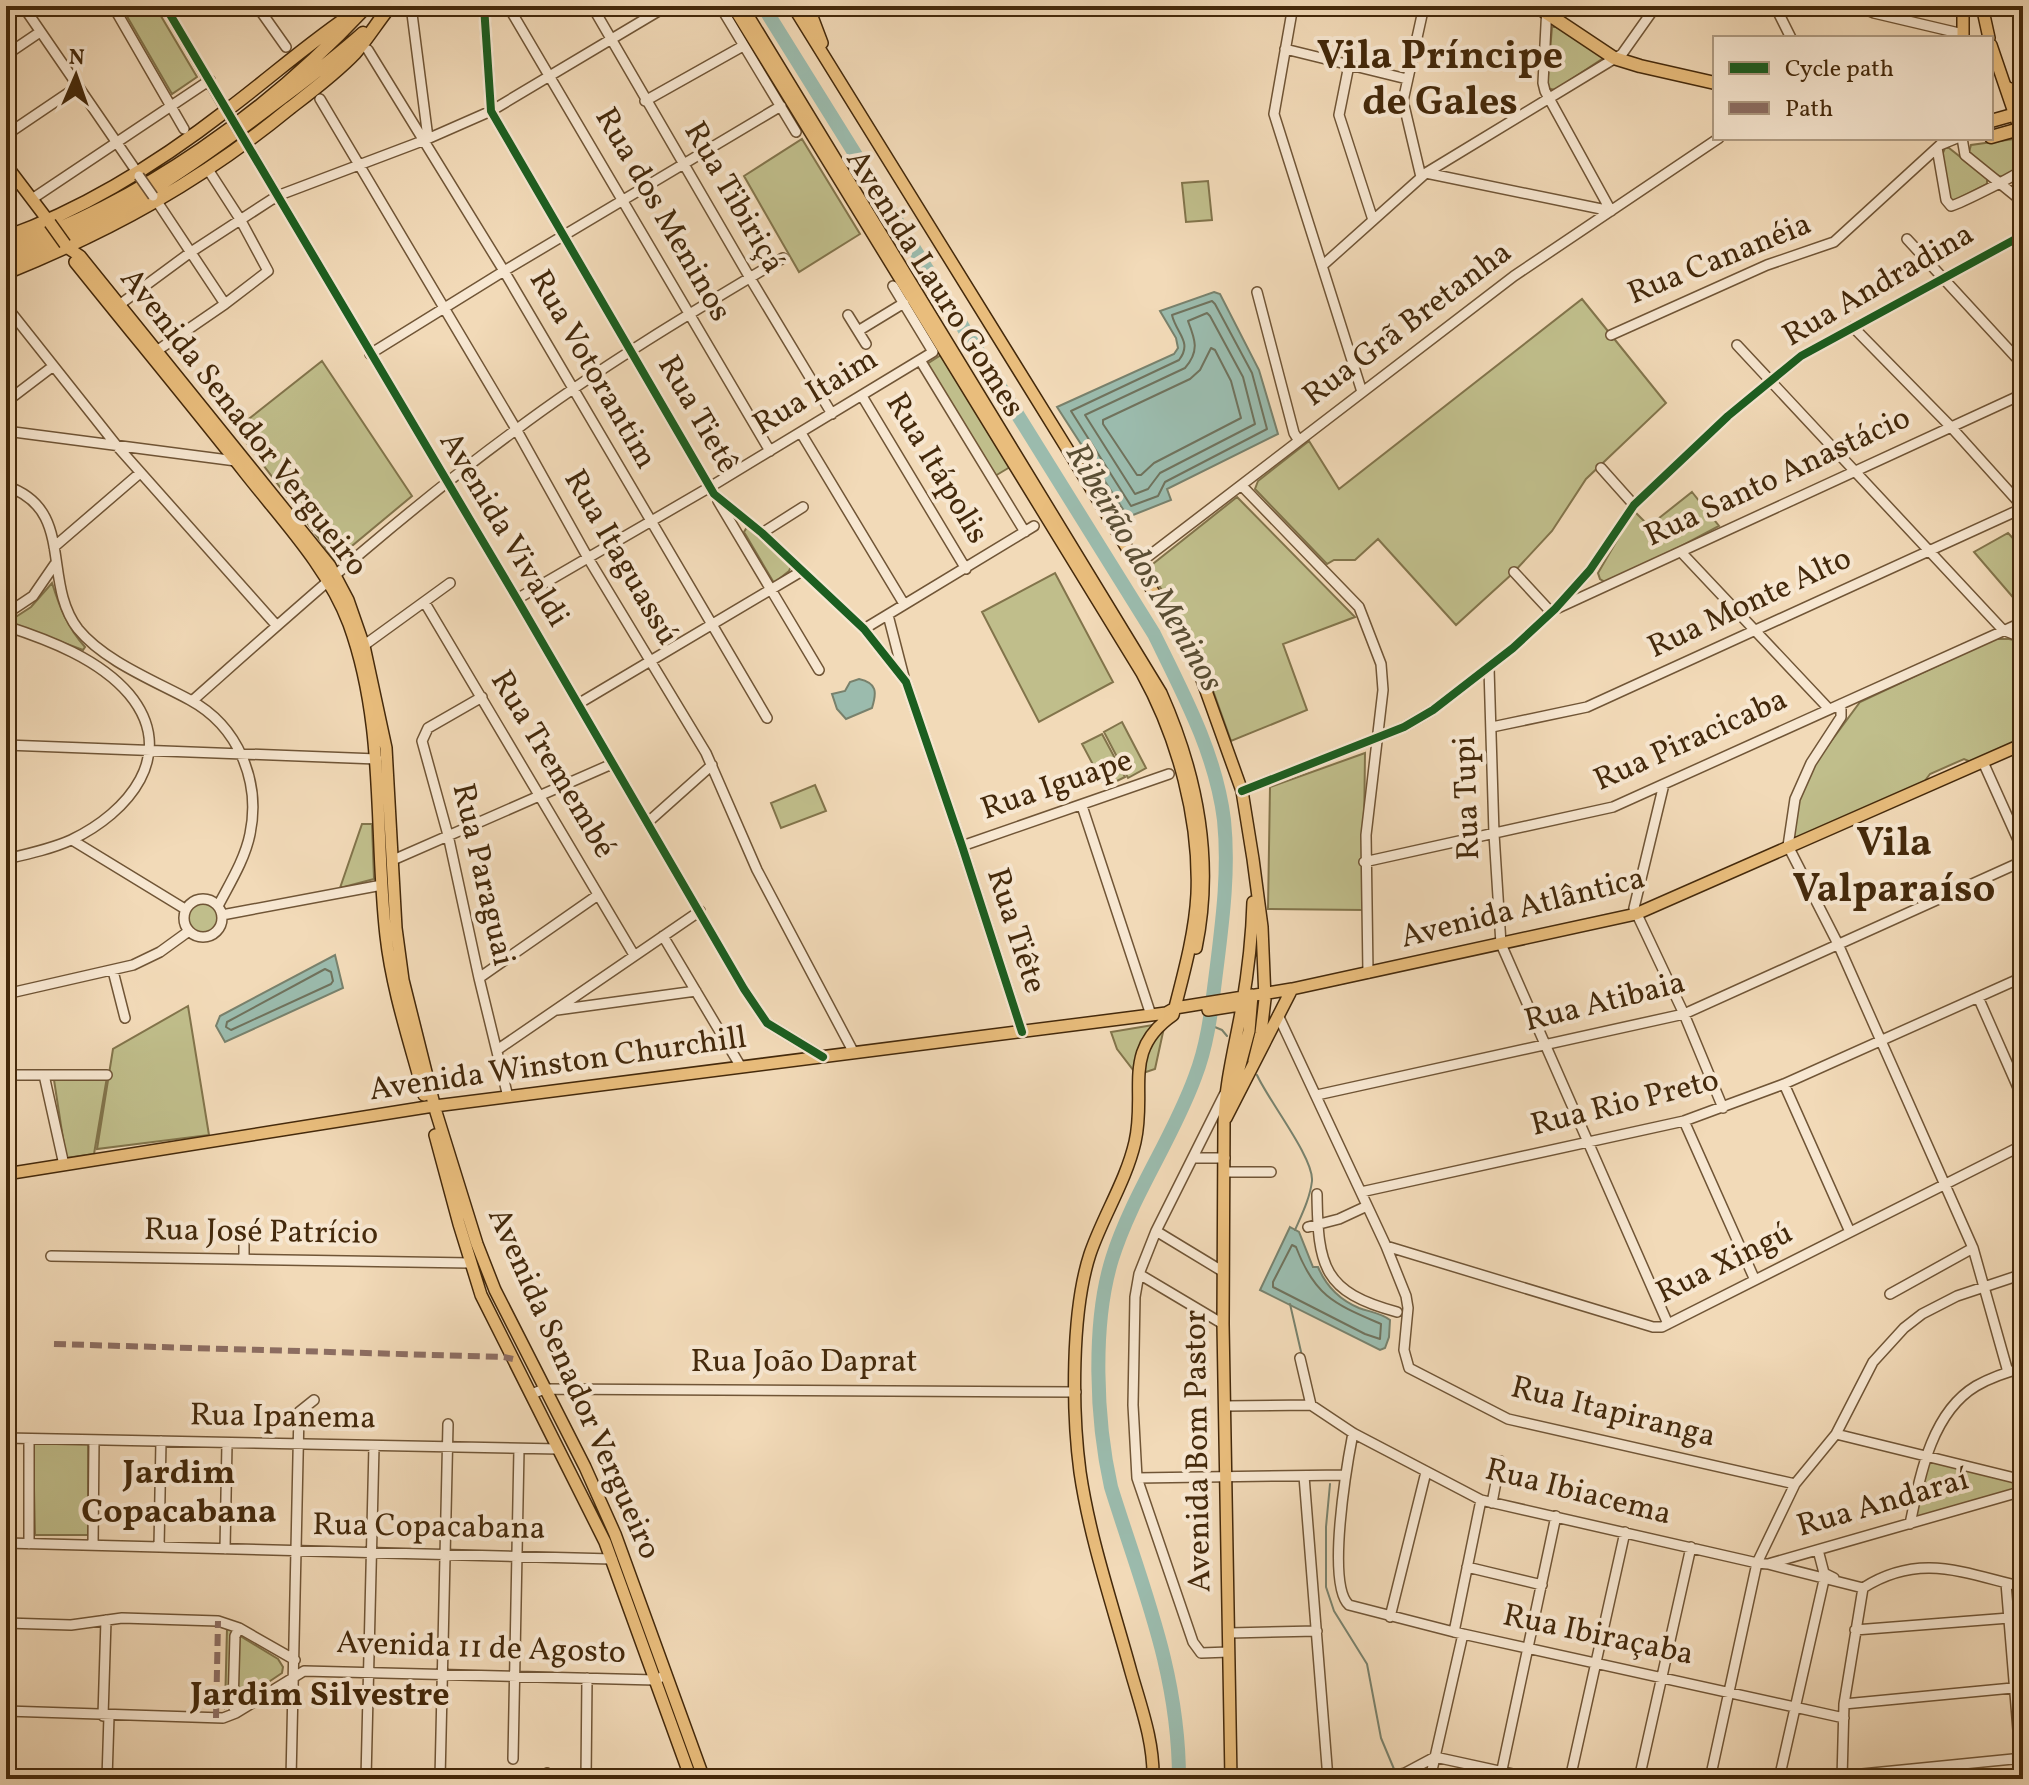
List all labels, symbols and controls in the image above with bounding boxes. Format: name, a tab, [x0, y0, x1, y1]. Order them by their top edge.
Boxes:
district label: Vila Príncipe de Gales	[1317, 30, 1563, 132]
north arrow	[36, 36, 116, 116]
legend	[1713, 36, 1993, 140]
text: N	[68, 43, 85, 74]
text: Cycle path	[1785, 53, 1894, 87]
text: Path	[1785, 93, 1833, 127]
street label: Rua dos Meninos	[583, 100, 741, 330]
street label: Rua Tibiriçá	[672, 114, 794, 282]
street label: Avenida Lauro Gomes	[834, 142, 1034, 426]
street label: Rua Cananéia	[1622, 203, 1818, 317]
street label: Rua Andradina	[1775, 213, 1983, 359]
street label: Rua Grã Bretanha	[1294, 232, 1522, 418]
street label: Avenida Senador Vergueiro	[109, 260, 377, 586]
street label: Rua Votorantim	[517, 263, 667, 477]
street label: Rua Itaim	[745, 338, 887, 448]
street label: Rua Tietê	[646, 348, 748, 482]
street label: Rua Itápolis	[874, 385, 998, 553]
street label: Rua Santo Anastácio	[1638, 397, 1918, 559]
street label: Avenida Vivaldi	[427, 424, 579, 636]
water label: Ribeirão dos Meninos	[1053, 435, 1233, 701]
street label: Rua Itaguassú	[552, 462, 688, 654]
street label: Rua Monte Alto	[1641, 538, 1859, 670]
street label: Rua Tremembé	[479, 663, 625, 867]
street label: Rua Piracicaba	[1587, 679, 1795, 803]
street label: Rua Tupi	[1444, 735, 1492, 861]
street label: Rua Iguape	[975, 740, 1139, 832]
street label: Rua Paraguai	[440, 779, 524, 971]
district label: Vila Valparaíso	[1793, 817, 1995, 919]
street label: Avenida Atlântica	[1396, 857, 1650, 961]
street label: Rua Tiête	[974, 863, 1056, 999]
street label: Rua Atibaia	[1520, 962, 1690, 1044]
street label: Avenida Winston Churchill	[367, 1017, 749, 1113]
street label: Rua Rio Preto	[1526, 1059, 1724, 1149]
street label: Avenida Senador Vergueiro	[476, 1201, 670, 1567]
street label: Rua José Patrício	[143, 1209, 379, 1257]
street label: Rua Xingú	[1649, 1212, 1801, 1316]
street label: Avenida Bom Pastor	[1175, 1309, 1223, 1593]
street label: Rua João Daprat	[691, 1341, 917, 1385]
street label: Rua Itapiranga	[1506, 1366, 1720, 1460]
street label: Rua Ipanema	[189, 1394, 377, 1442]
street label: Rua Ibiacema	[1480, 1449, 1676, 1537]
district label: Jardim Copacabana	[81, 1451, 277, 1537]
street label: Rua Andaraí	[1792, 1458, 1974, 1550]
street label: Rua Copacabana	[312, 1504, 546, 1552]
street label: Rua Ibiraçaba	[1499, 1594, 1697, 1678]
street label: Avenida 11 de Agosto	[335, 1622, 627, 1676]
district label: Jardim Silvestre	[189, 1673, 450, 1720]

